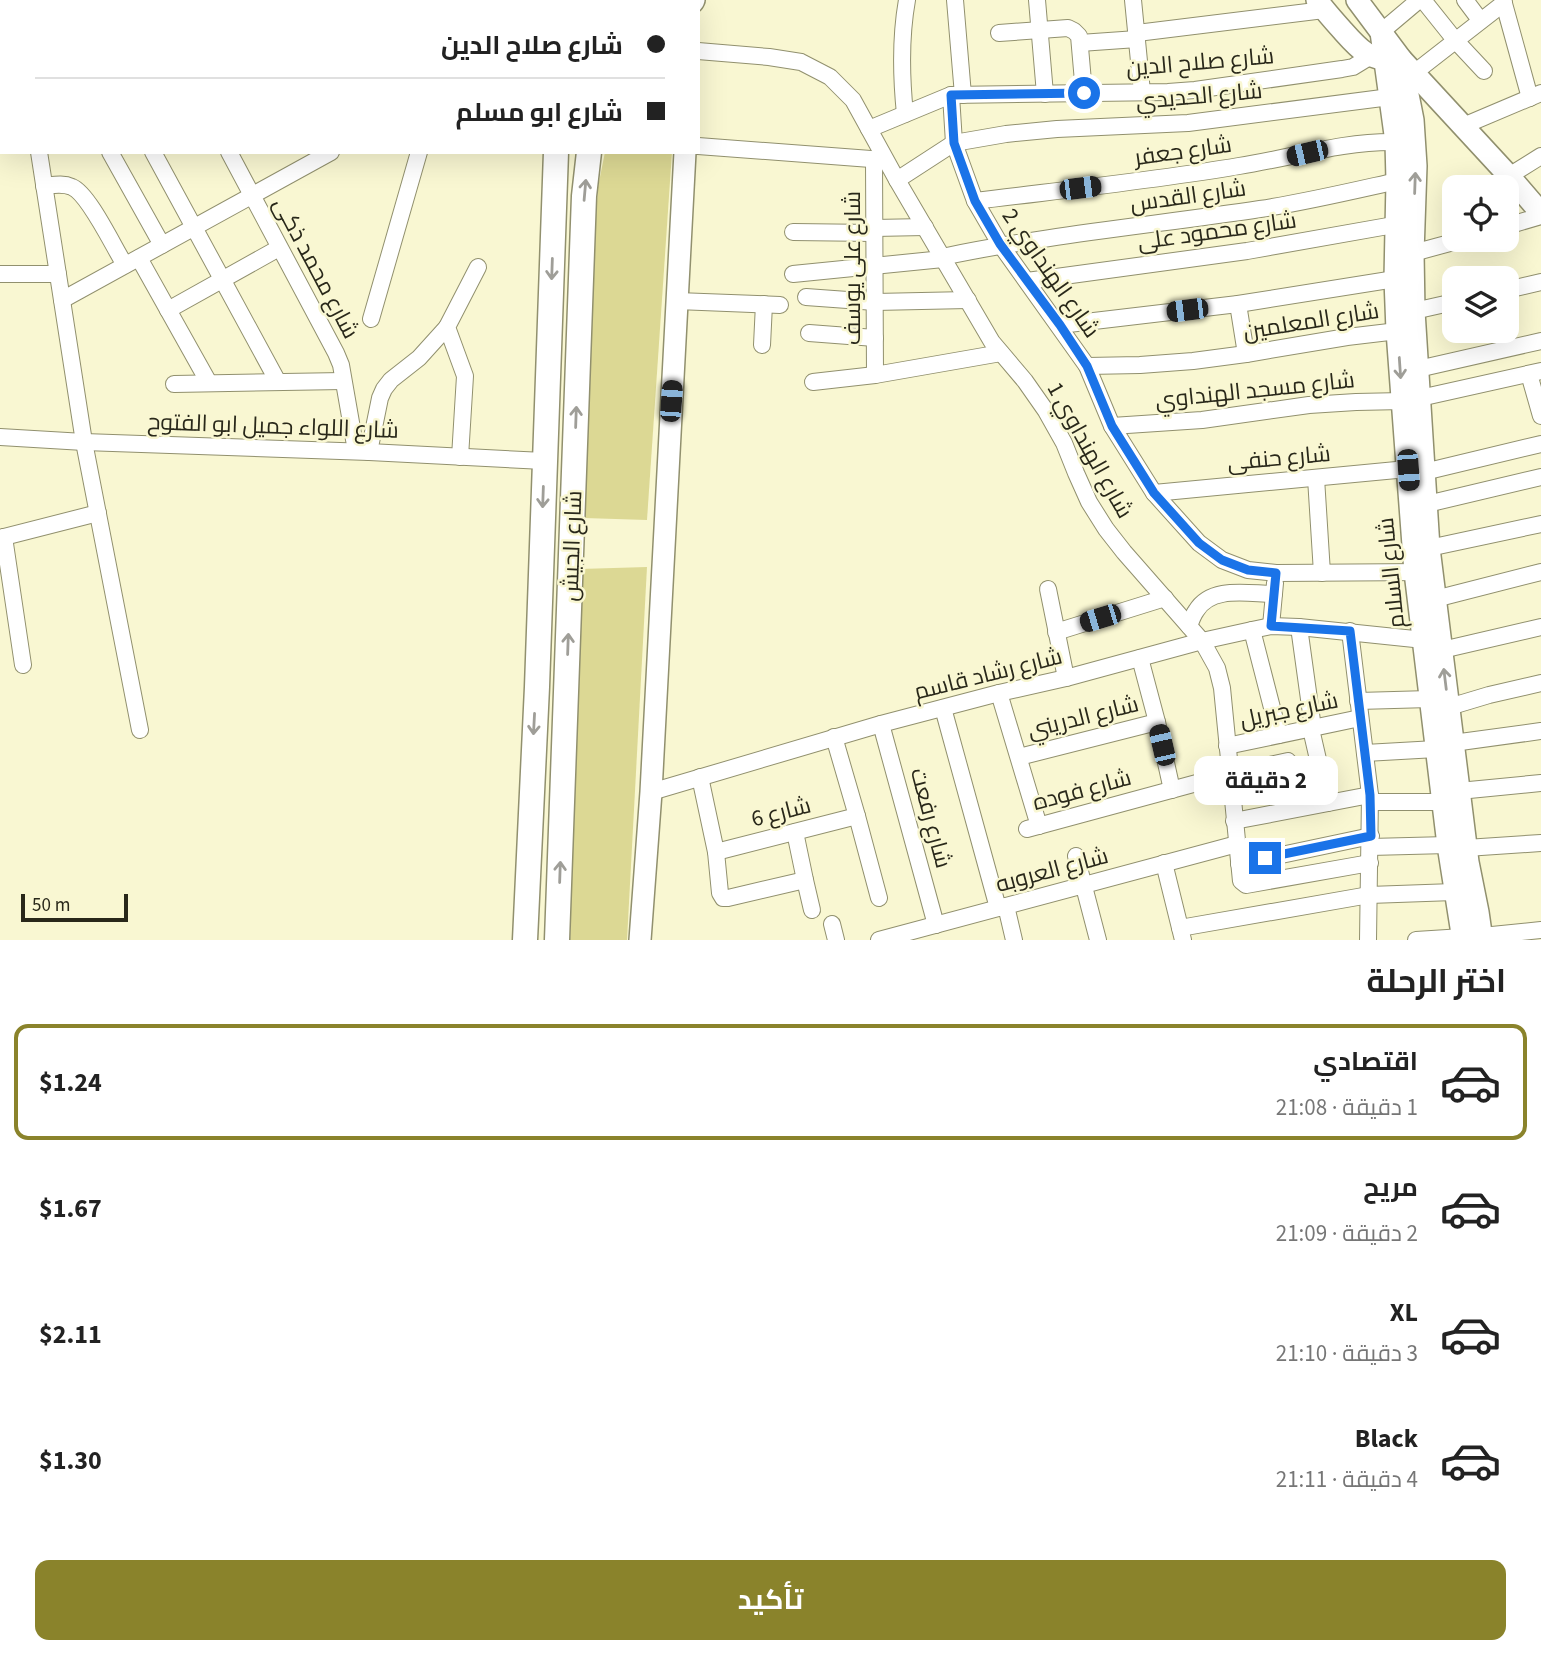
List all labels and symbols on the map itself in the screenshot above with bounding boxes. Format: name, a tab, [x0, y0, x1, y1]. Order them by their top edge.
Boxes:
street label: شارع صلاح الدين	[1125, 39, 1275, 85]
street label: شارع الحديدي	[1134, 74, 1264, 119]
route start	[1068, 77, 1100, 109]
street label: شارع جعفر	[1130, 128, 1234, 174]
car	[1285, 138, 1330, 168]
street label: شارع القدس	[1128, 172, 1248, 220]
one-way arrow	[1409, 172, 1422, 195]
car	[1058, 175, 1103, 201]
one-way arrow	[579, 179, 592, 202]
street label: شارع محمد ذكى	[265, 191, 367, 345]
street label: شارع على يوسف	[836, 191, 869, 345]
street label: شارع الهنداوي 2	[993, 202, 1108, 345]
street label: شارع محمود على	[1135, 204, 1299, 258]
one-way arrow	[545, 258, 558, 281]
street label: شارع المعلمين	[1241, 294, 1381, 348]
car	[1165, 297, 1210, 323]
one-way arrow	[1394, 356, 1407, 379]
street label: شارع مسجد الهنداوي	[1154, 363, 1357, 418]
street label: شارع الهنداوي 1	[1038, 376, 1141, 525]
car	[660, 379, 683, 423]
street label: شارع اللواء جميل ابو الفتوح	[147, 405, 399, 447]
one-way arrow	[570, 406, 583, 429]
street label: شارع حنفى	[1226, 437, 1332, 479]
car	[1397, 448, 1420, 492]
one-way arrow	[537, 485, 550, 508]
street label: شارع الجيش	[554, 490, 590, 602]
street label: شارع السلام	[1369, 516, 1413, 630]
car	[1077, 602, 1124, 634]
one-way arrow	[562, 633, 575, 656]
street label: شارع رشاد قاسم	[910, 640, 1066, 708]
one-way arrow	[1439, 668, 1452, 690]
street label: شارع جبريل	[1237, 684, 1341, 736]
street label: شارع الدريني	[1024, 687, 1142, 748]
one-way arrow	[528, 712, 541, 735]
car	[1148, 722, 1177, 768]
callout: 2 دقيقة	[1193, 756, 1337, 806]
street label: شارع فوده	[1029, 761, 1135, 819]
street label: شارع رفعت	[902, 764, 960, 872]
street label: شارع 6	[748, 789, 814, 835]
street label: شارع العروبه	[992, 839, 1112, 901]
route end	[1249, 842, 1281, 874]
one-way arrow	[553, 861, 566, 884]
scale bar	[21, 891, 128, 923]

